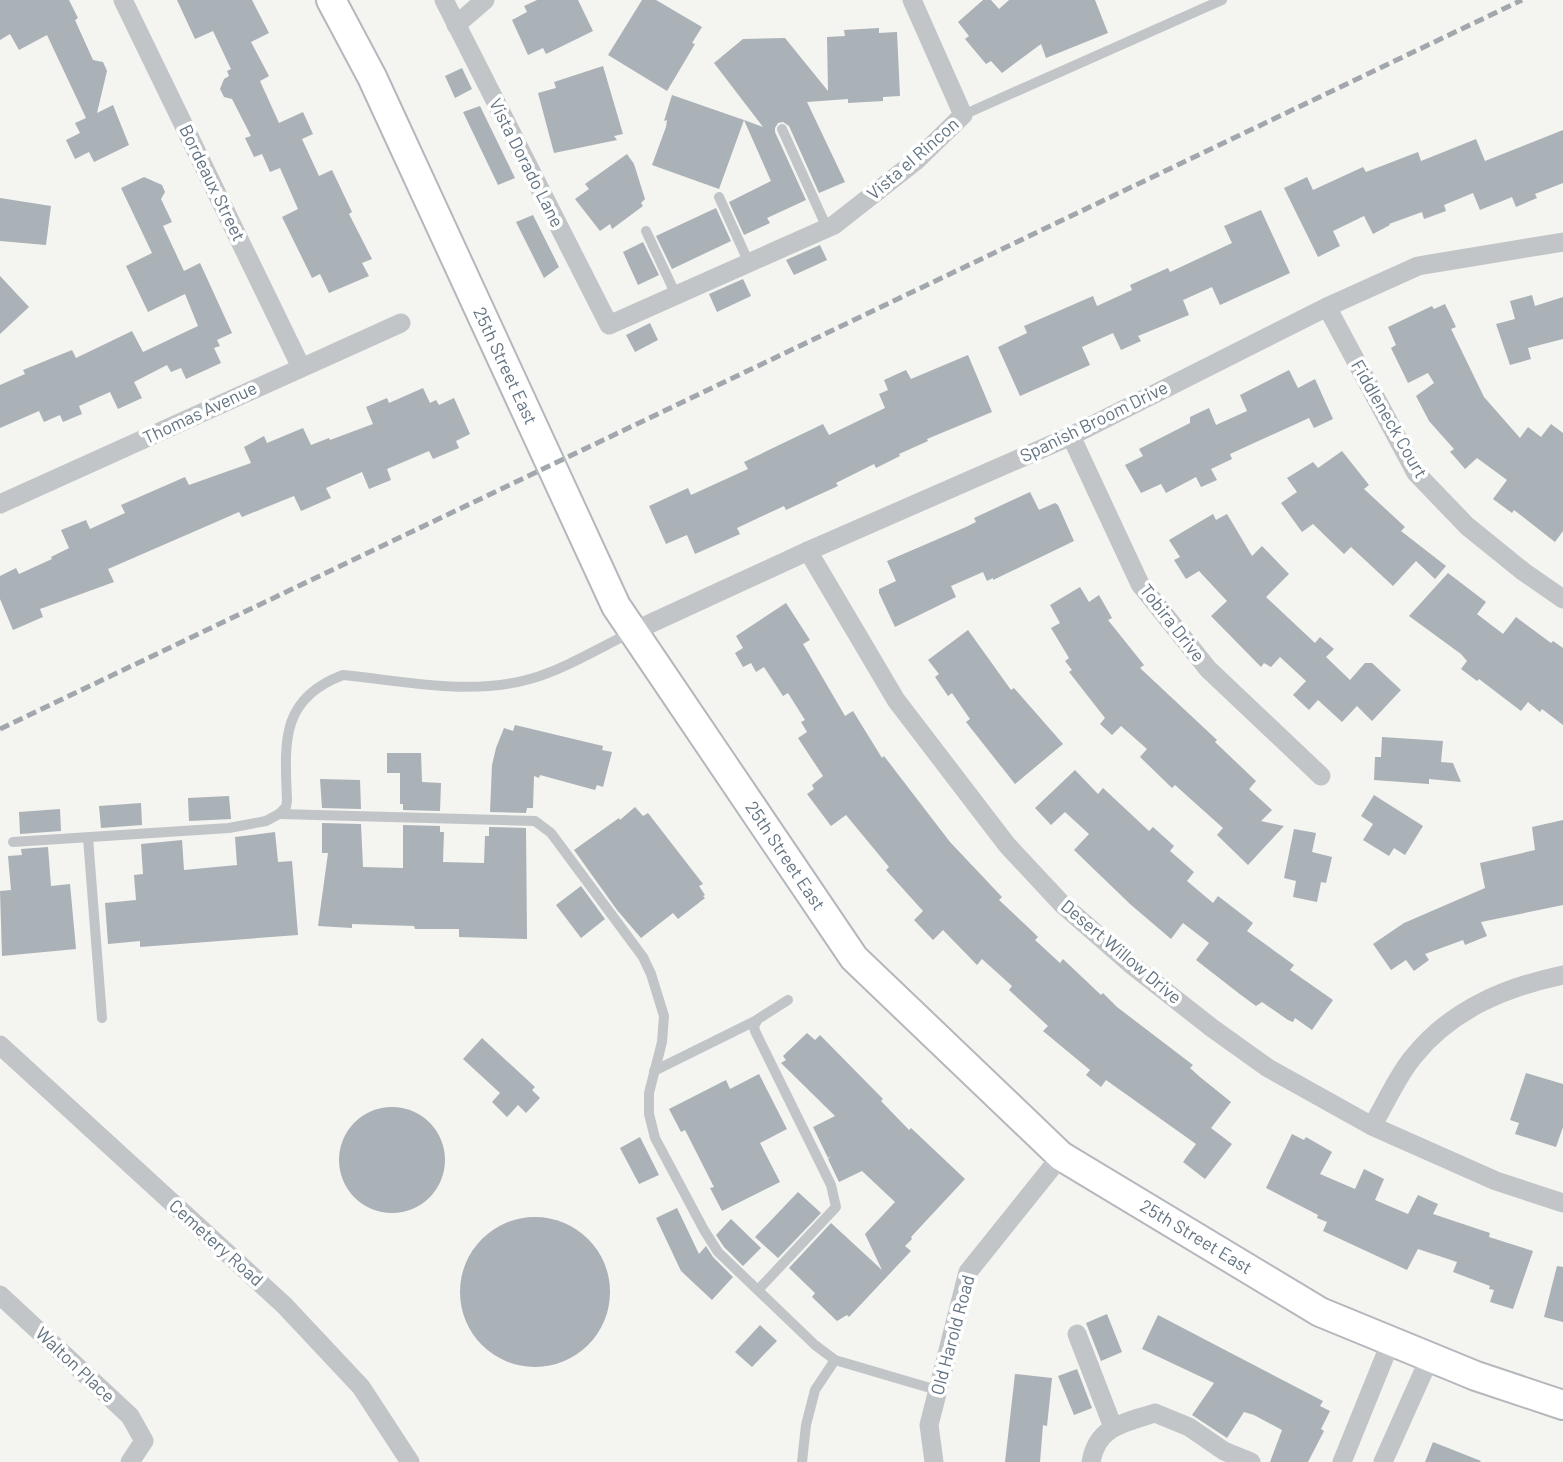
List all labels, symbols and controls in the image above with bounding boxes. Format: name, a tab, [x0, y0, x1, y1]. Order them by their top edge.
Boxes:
street label: Vista Dorado Lane	[485, 94, 569, 231]
street label: Vista el Rincon	[862, 112, 963, 204]
street label: Bordeaux Street	[175, 121, 251, 244]
street label: 25th Street East	[469, 303, 543, 428]
street label: Fiddleneck Court	[1347, 355, 1433, 482]
street label: Thomas Avenue	[139, 376, 260, 448]
street label: Spanish Broom Drive	[1016, 376, 1171, 466]
street label: Tobira Drive	[1136, 579, 1210, 666]
street label: 25th Street East	[741, 797, 830, 914]
street label: Desert Willow Drive	[1057, 894, 1186, 1008]
street label: Cemetery Road	[165, 1194, 268, 1290]
street label: 25th Street East	[1137, 1194, 1257, 1278]
street label: Old Harold Road	[925, 1272, 979, 1397]
street label: Walton Place	[31, 1322, 120, 1407]

